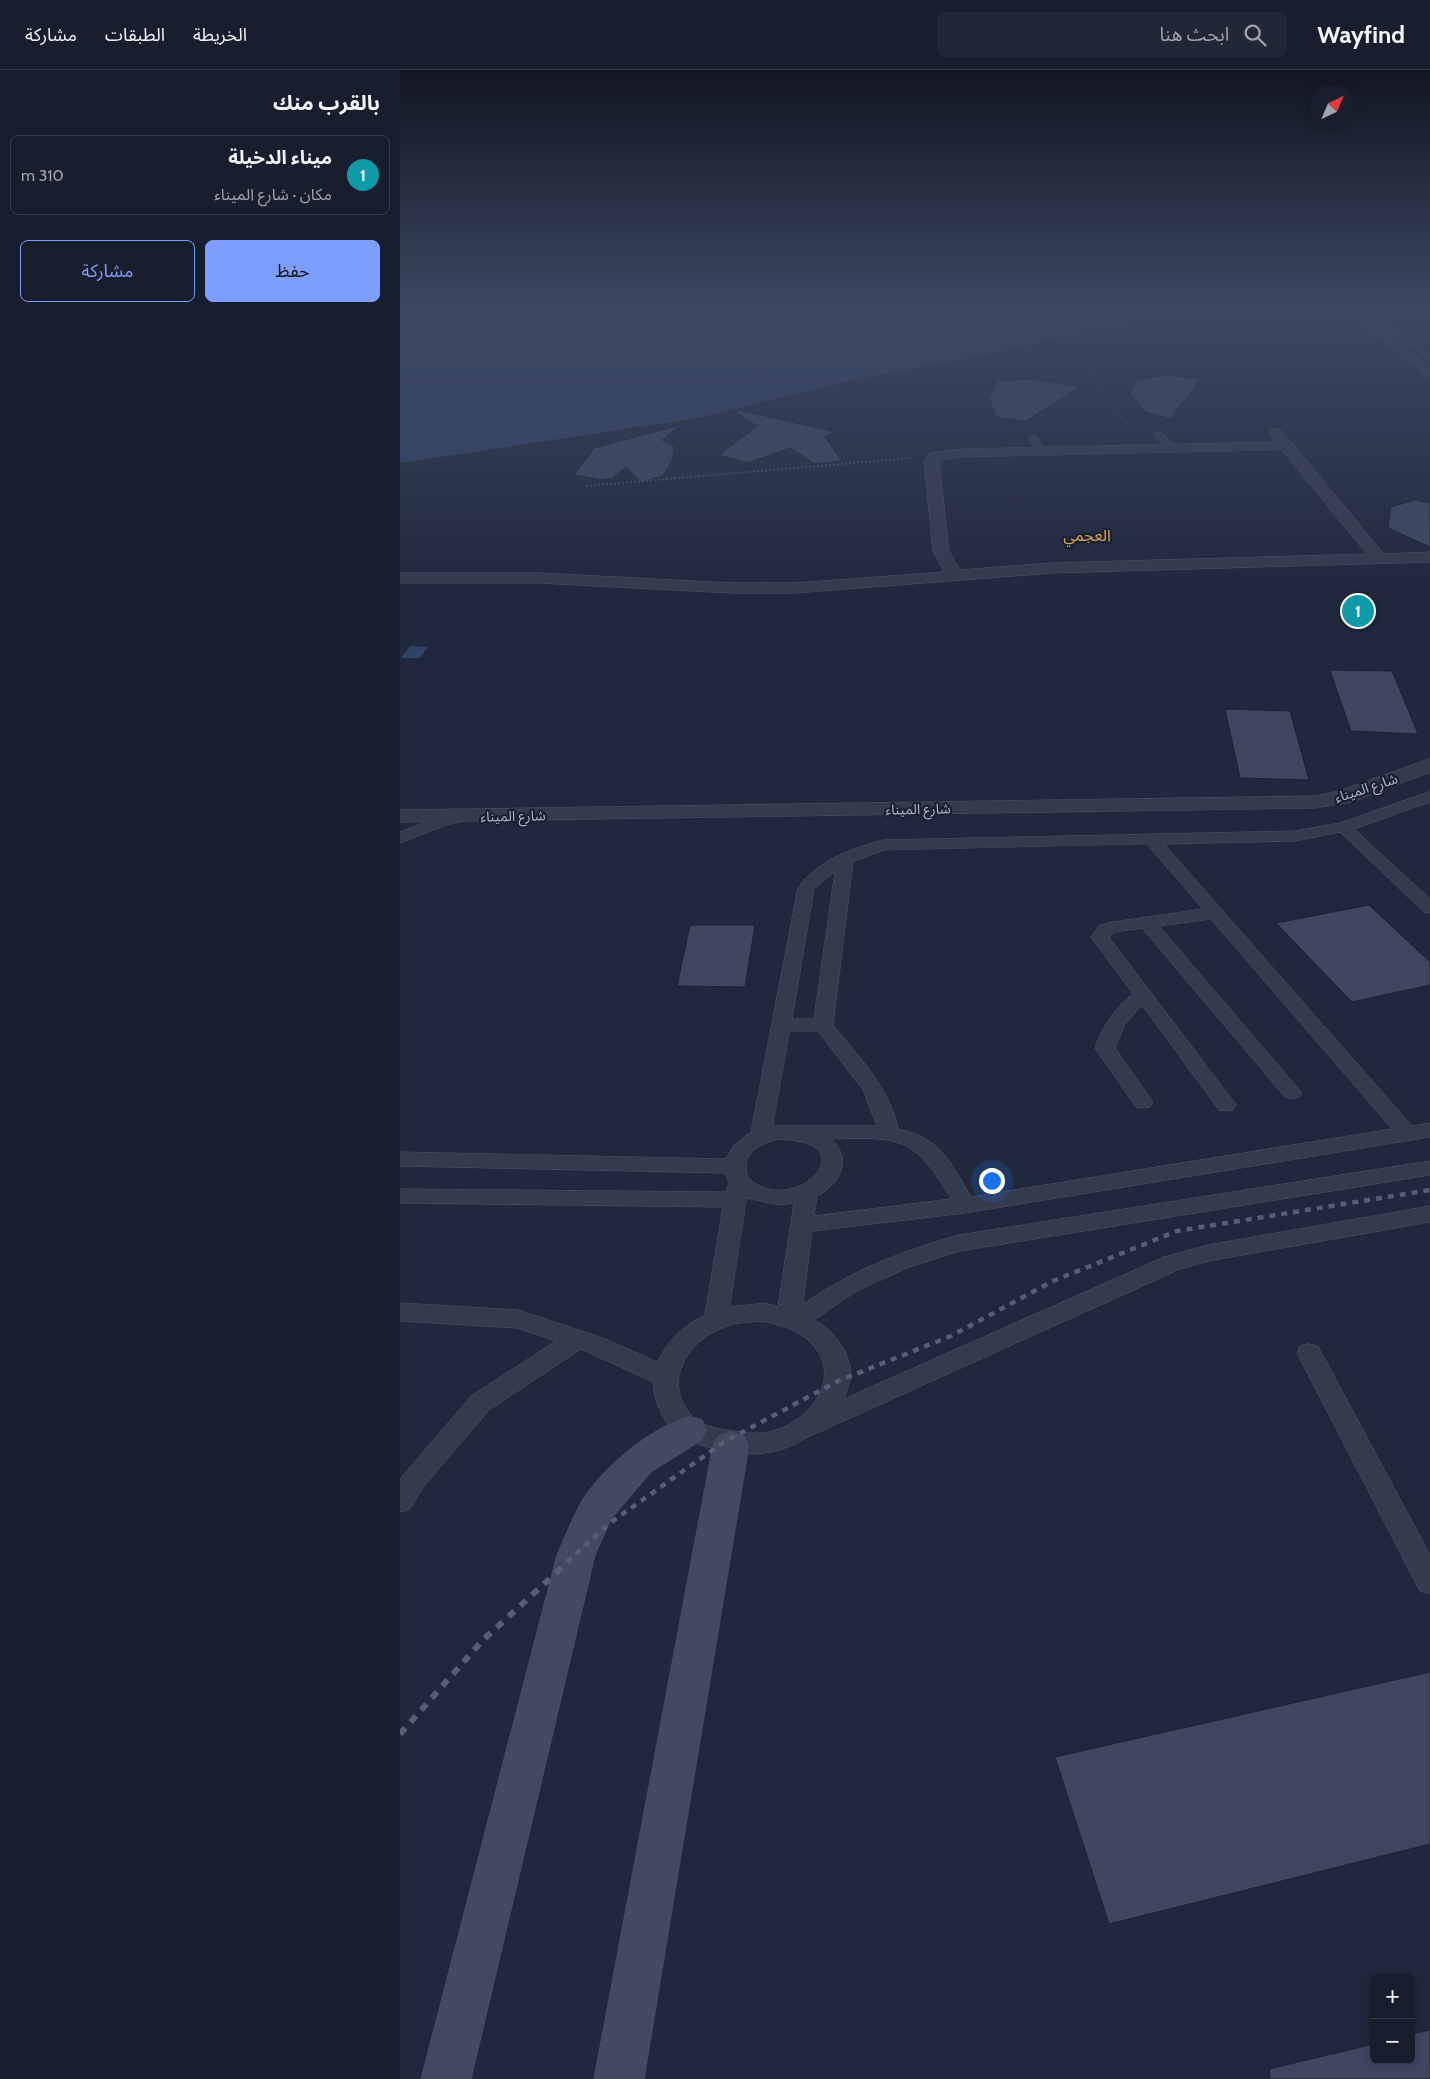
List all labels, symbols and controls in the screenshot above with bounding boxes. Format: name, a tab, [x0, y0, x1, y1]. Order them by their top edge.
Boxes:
search box	[937, 12, 1287, 57]
text: Wayfind	[1317, 20, 1405, 49]
icon: search	[1241, 21, 1269, 49]
text: ابحث هنا	[1160, 23, 1229, 46]
text: مشاركة	[25, 24, 77, 46]
text: الطبقات	[105, 24, 165, 46]
text: الخريطة	[193, 24, 247, 46]
north arrow	[1310, 85, 1355, 130]
text: بالقرب منك	[273, 90, 380, 115]
text: ميناء الدخيلة	[228, 146, 332, 169]
text: 310 m	[21, 166, 64, 185]
text: 1	[360, 166, 366, 185]
text: مكان · شارع الميناء	[214, 185, 332, 204]
button: مشاركة	[20, 240, 195, 302]
button: حفظ	[205, 240, 380, 302]
district label: العجمي	[1063, 526, 1111, 547]
pin: 1	[1342, 592, 1374, 630]
street label: شارع الميناء	[1332, 769, 1400, 809]
street label: شارع الميناء	[885, 799, 951, 821]
street label: شارع الميناء	[480, 806, 546, 828]
your location	[979, 1168, 1005, 1194]
map controls	[1370, 1974, 1415, 2064]
button: +	[1370, 1974, 1415, 2019]
button: −	[1370, 2019, 1415, 2064]

